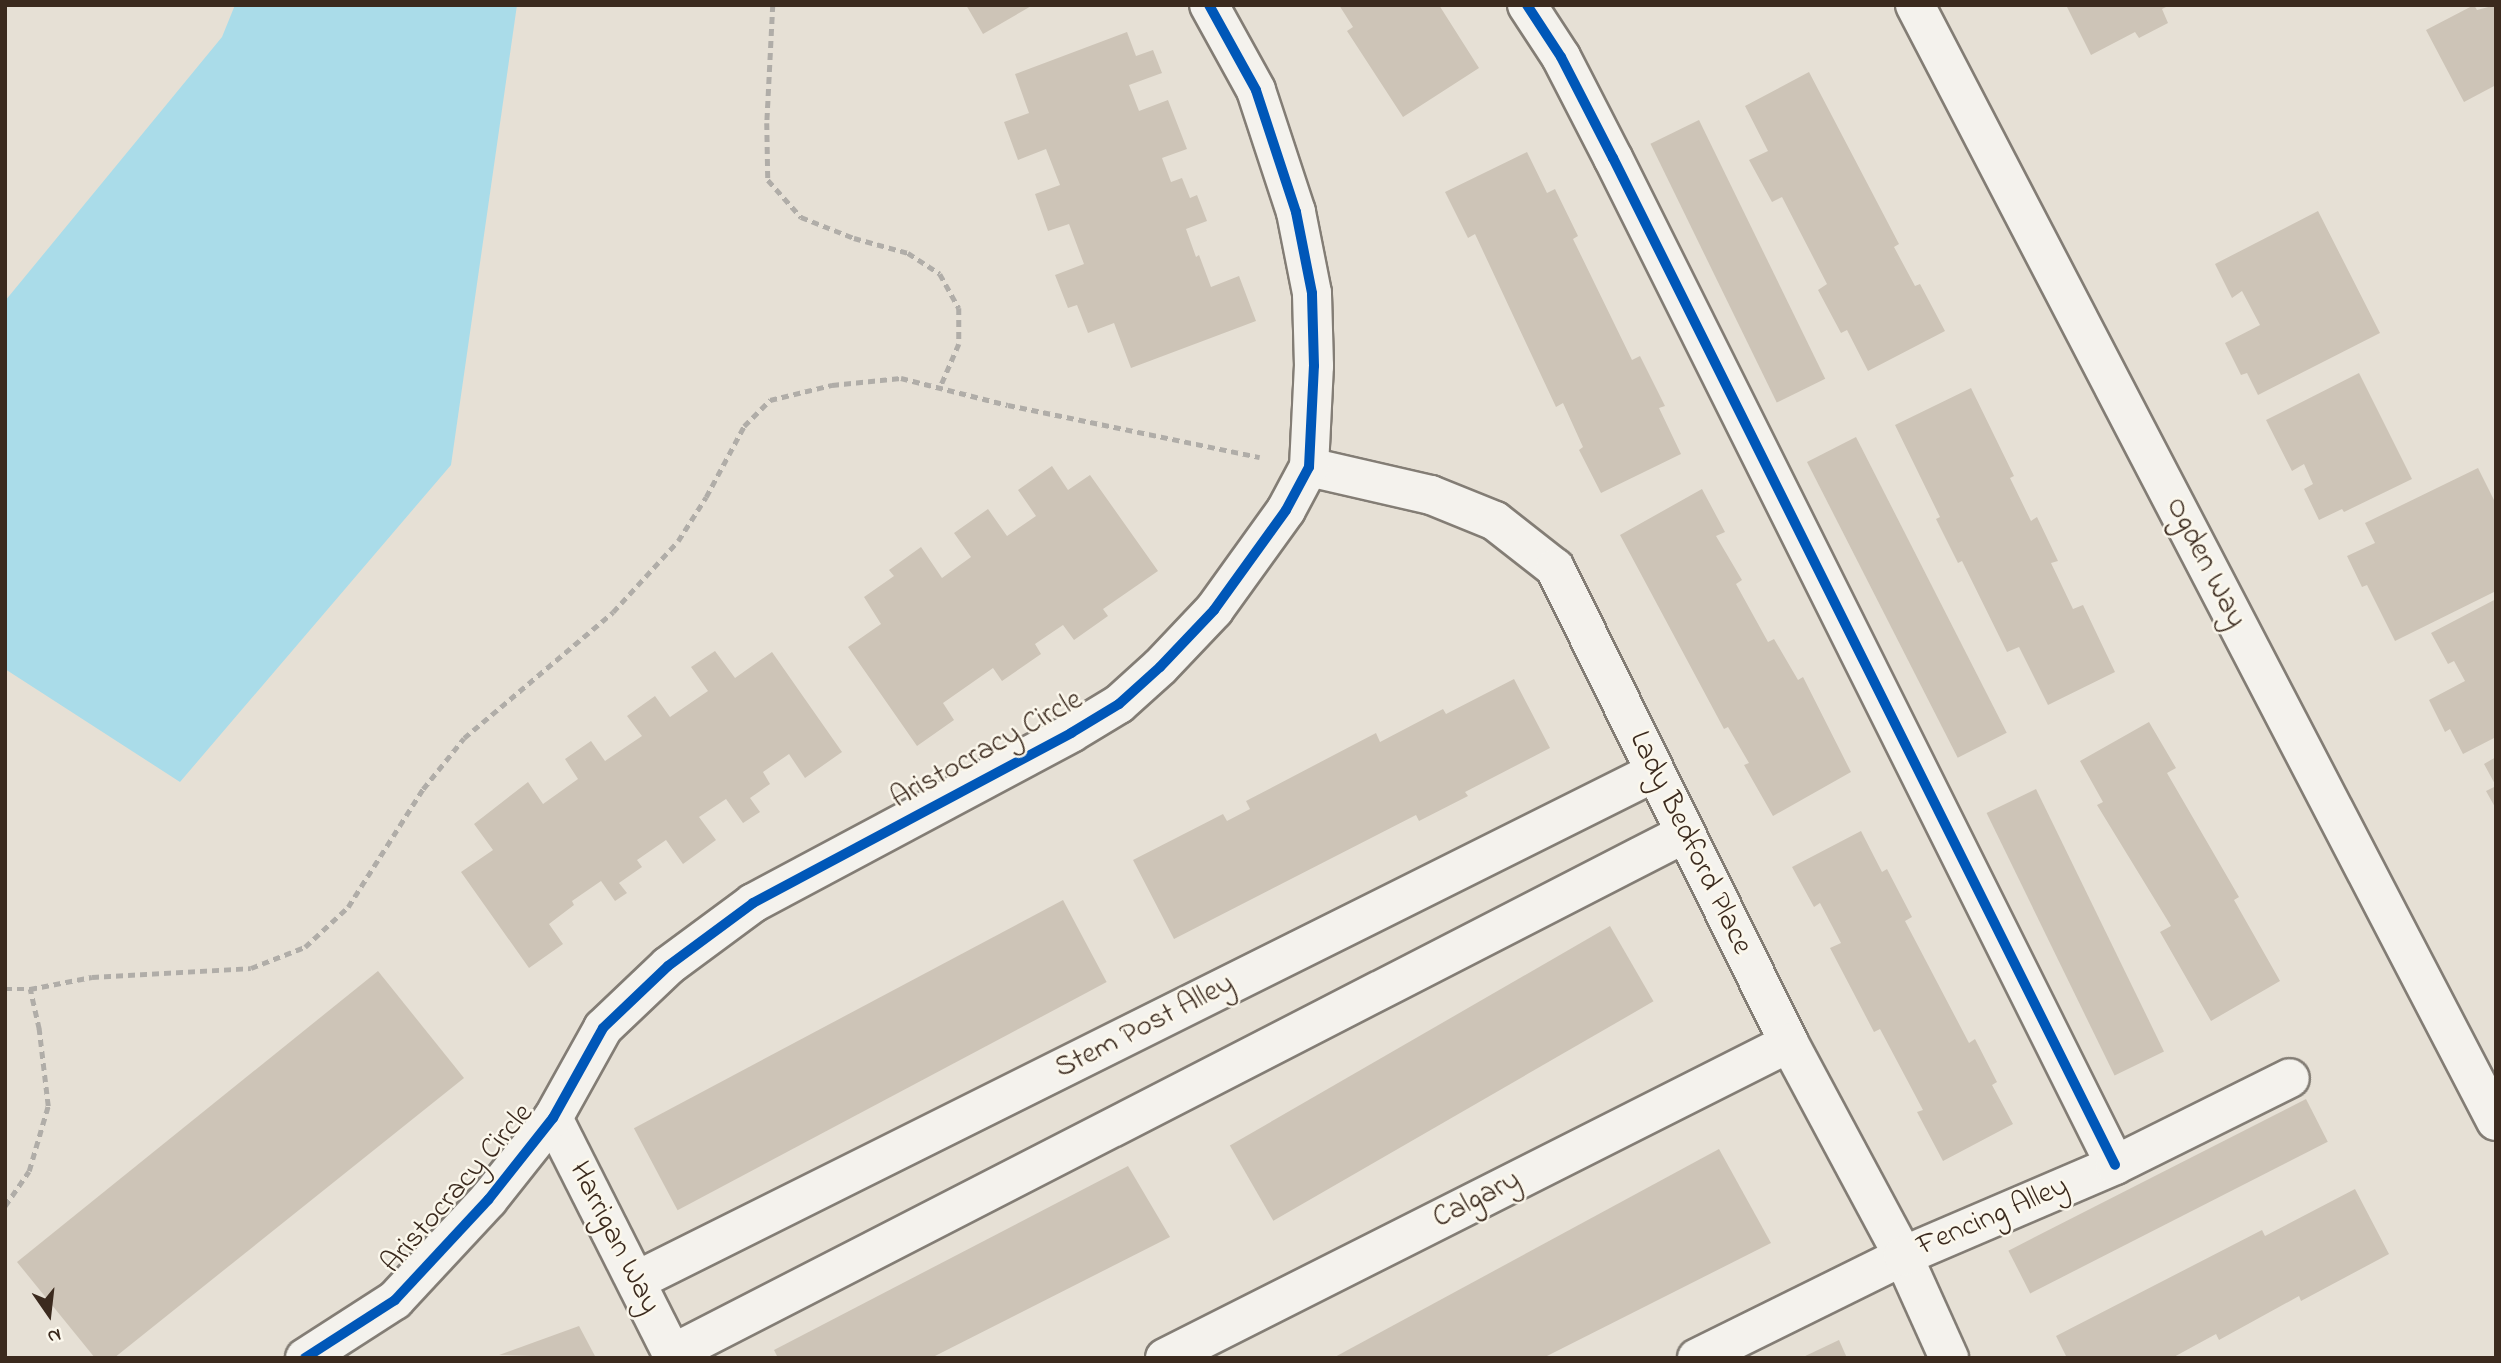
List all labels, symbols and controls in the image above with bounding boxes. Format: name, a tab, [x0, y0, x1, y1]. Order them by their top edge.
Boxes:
street label: Ogden Way	[2157, 492, 2253, 634]
street label: Aristocracy Circle	[885, 683, 1089, 817]
street label: Lady Bedford Place	[1620, 726, 1760, 960]
street label: Stem Post Alley	[1049, 966, 1241, 1088]
street label: Aristocracy Circle	[374, 1097, 542, 1281]
street label: Harrigan Way	[560, 1156, 668, 1320]
street label: Calgary	[1427, 1163, 1527, 1237]
street label: Fencing Alley	[1912, 1169, 2074, 1265]
north arrow	[14, 1279, 84, 1349]
text: N	[45, 1320, 64, 1350]

